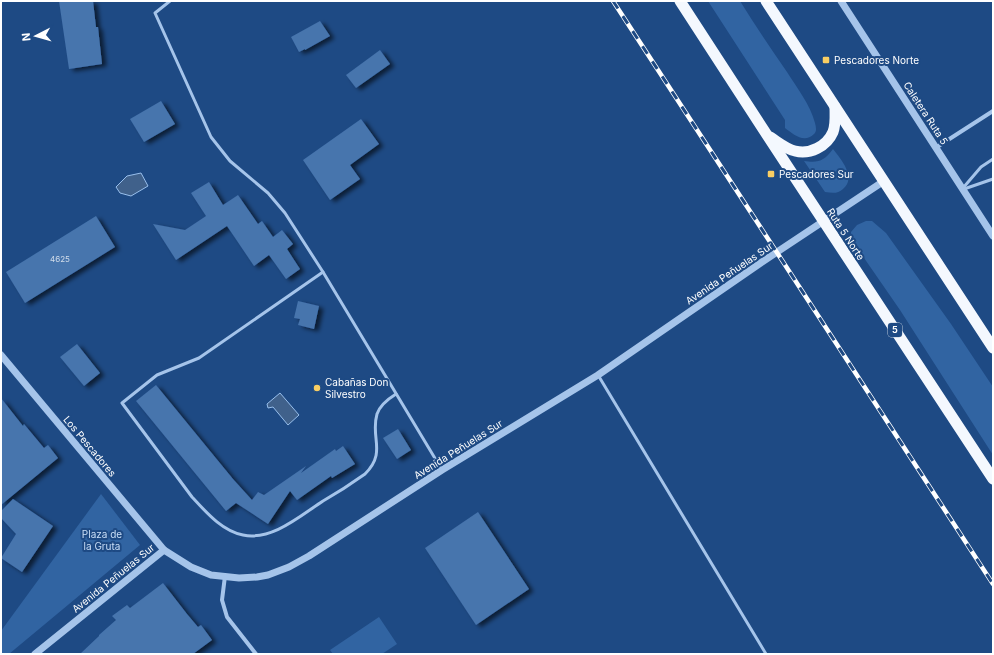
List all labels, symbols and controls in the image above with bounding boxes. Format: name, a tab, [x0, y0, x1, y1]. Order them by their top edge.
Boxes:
north arrow	[16, 16, 56, 56]
text: N	[19, 32, 33, 42]
place label: Pescadores Norte	[834, 54, 919, 66]
marker: Pescadores Norte	[821, 55, 831, 65]
street label: Caletera Ruta 5	[901, 79, 951, 147]
place label: Pescadores Sur	[779, 168, 854, 180]
marker: Pescadores Sur	[766, 169, 776, 179]
street label: Ruta 5 Norte	[825, 206, 867, 262]
street label: Avenida Peñuelas Sur	[683, 239, 775, 307]
house number: 4625	[50, 254, 70, 264]
road number: 5	[888, 323, 902, 337]
place label: Cabañas Don Silvestro	[325, 376, 389, 400]
marker: Cabañas Don Silvestro	[312, 383, 322, 393]
street label: Los Pescadores	[61, 413, 119, 479]
street label: Avenida Peñuelas Sur	[411, 417, 505, 481]
park label: Plaza de la Gruta	[82, 528, 122, 552]
street label: Avenida Peñuelas Sur	[69, 541, 157, 615]

